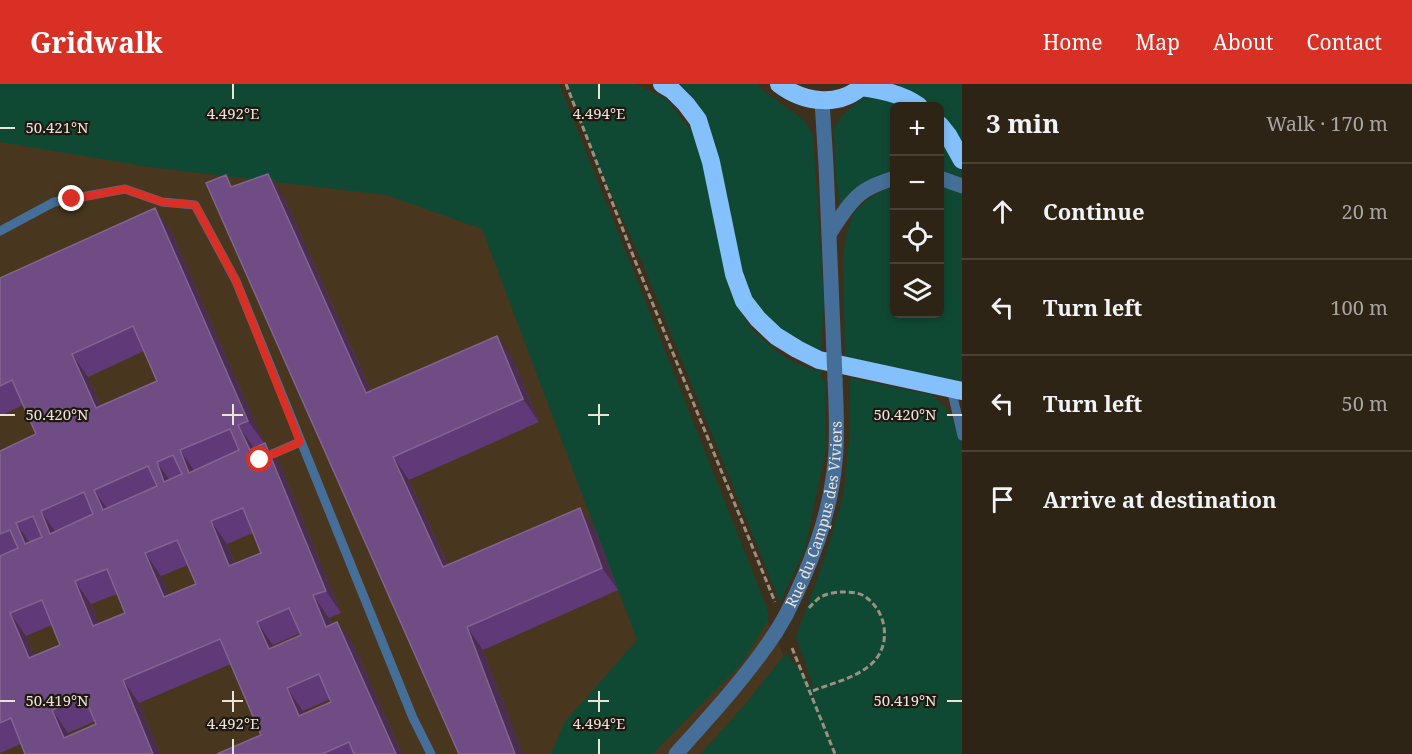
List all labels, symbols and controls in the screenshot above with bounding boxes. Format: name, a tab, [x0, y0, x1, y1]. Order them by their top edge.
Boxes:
text: Gridwalk	[30, 23, 163, 61]
text: Home	[1043, 28, 1103, 56]
text: Map	[1136, 28, 1180, 56]
text: About	[1213, 28, 1274, 56]
text: Contact	[1307, 28, 1382, 56]
map controls	[890, 102, 944, 318]
button: +	[890, 102, 944, 156]
text: 4.492°E	[207, 103, 259, 123]
text: 4.494°E	[573, 103, 625, 123]
text: 3 min	[986, 105, 1060, 141]
text: Walk · 170 m	[1266, 110, 1388, 137]
text: 50.421°N	[25, 117, 89, 137]
button: −	[890, 156, 944, 210]
route end	[58, 185, 84, 211]
icon: ahead	[986, 195, 1019, 228]
text: Continue	[1043, 196, 1145, 226]
text: 20 m	[1342, 198, 1388, 225]
button: locate	[890, 210, 944, 264]
button: layers	[890, 264, 944, 318]
icon: left	[986, 291, 1019, 324]
text: Turn left	[1043, 292, 1142, 322]
text: 100 m	[1330, 294, 1388, 321]
icon: left	[986, 387, 1019, 420]
text: Turn left	[1043, 388, 1142, 418]
text: 50 m	[1342, 390, 1388, 417]
text: 50.420°N	[25, 404, 89, 424]
text: 50.420°N	[873, 404, 937, 424]
street label: Rue du Campus des Viviers	[780, 421, 846, 611]
route start	[246, 446, 272, 472]
icon: arrive	[986, 483, 1019, 516]
text: Arrive at destination	[1043, 484, 1277, 514]
text: 50.419°N	[25, 690, 89, 710]
text: 50.419°N	[873, 690, 937, 710]
text: 4.492°E	[207, 713, 259, 733]
text: 4.494°E	[573, 713, 625, 733]

